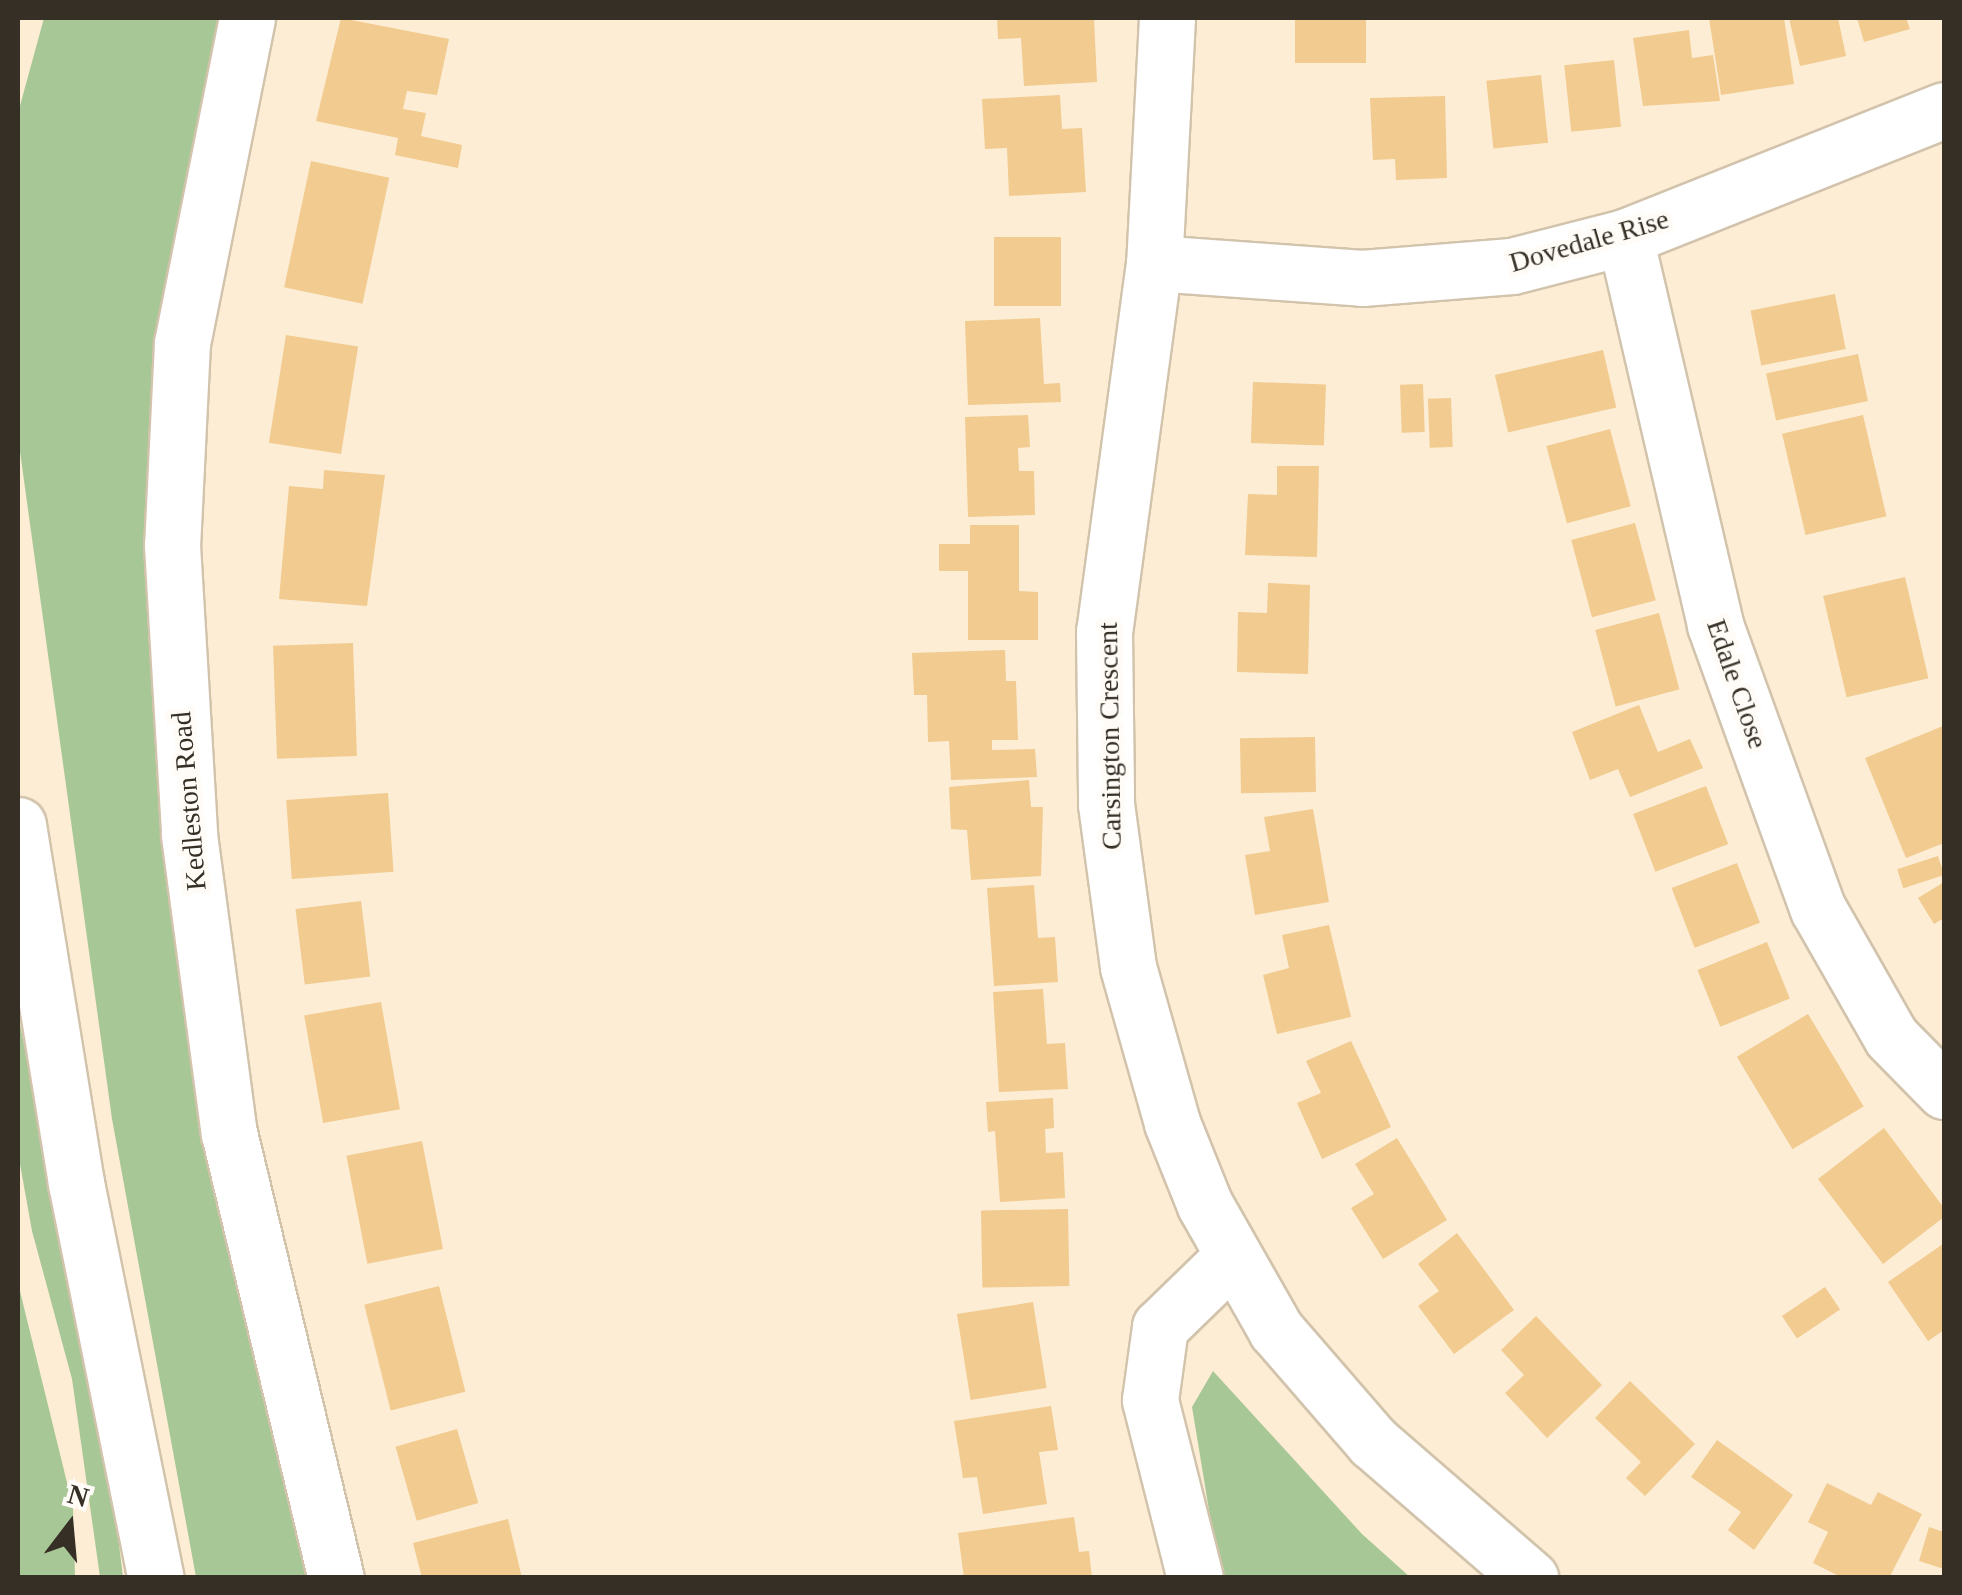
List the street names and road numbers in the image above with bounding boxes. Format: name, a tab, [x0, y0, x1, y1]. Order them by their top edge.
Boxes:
street label: Dovedale Rise	[1506, 202, 1672, 280]
street label: Edale Close	[1699, 615, 1775, 753]
street label: Carsington Crescent	[1091, 622, 1129, 850]
street label: Kedleston Road	[164, 710, 214, 892]

